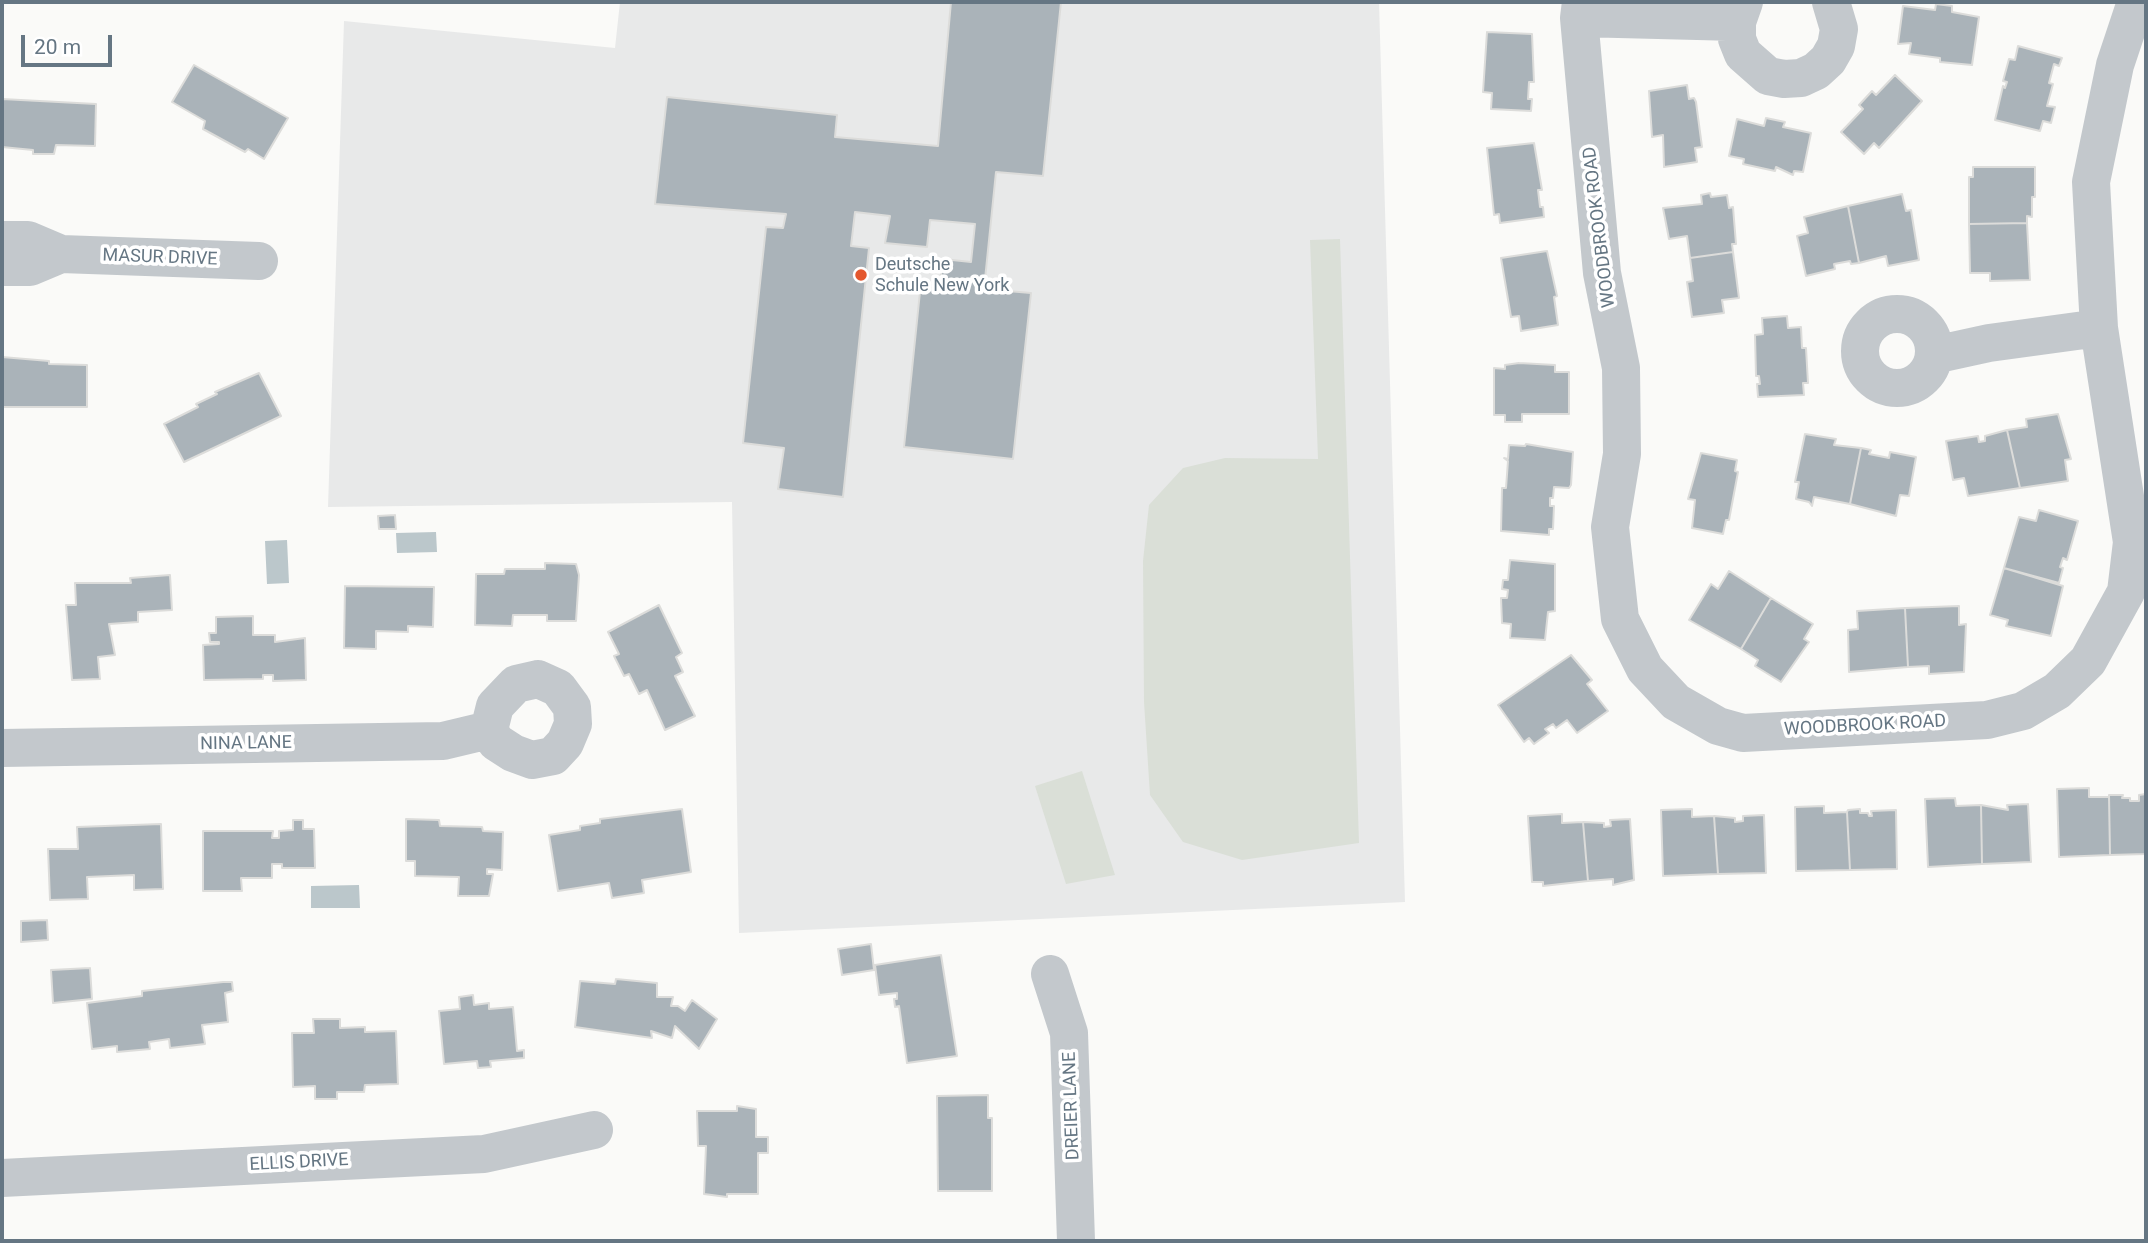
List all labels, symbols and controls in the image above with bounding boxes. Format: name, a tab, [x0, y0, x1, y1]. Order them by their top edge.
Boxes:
scale bar	[24, 21, 116, 65]
text: 20 m	[34, 35, 81, 59]
street label: WOODBROOK ROAD	[1579, 145, 1621, 309]
street label: MASUR DRIVE	[102, 245, 218, 271]
place label: Deutsche Schule New York	[875, 254, 1009, 296]
marker: Deutsche Schule New York	[853, 267, 869, 283]
street label: WOODBROOK ROAD	[1783, 711, 1947, 741]
street label: NINA LANE	[200, 732, 292, 756]
street label: DREIER LANE	[1059, 1051, 1085, 1161]
street label: ELLIS DRIVE	[249, 1150, 349, 1176]

